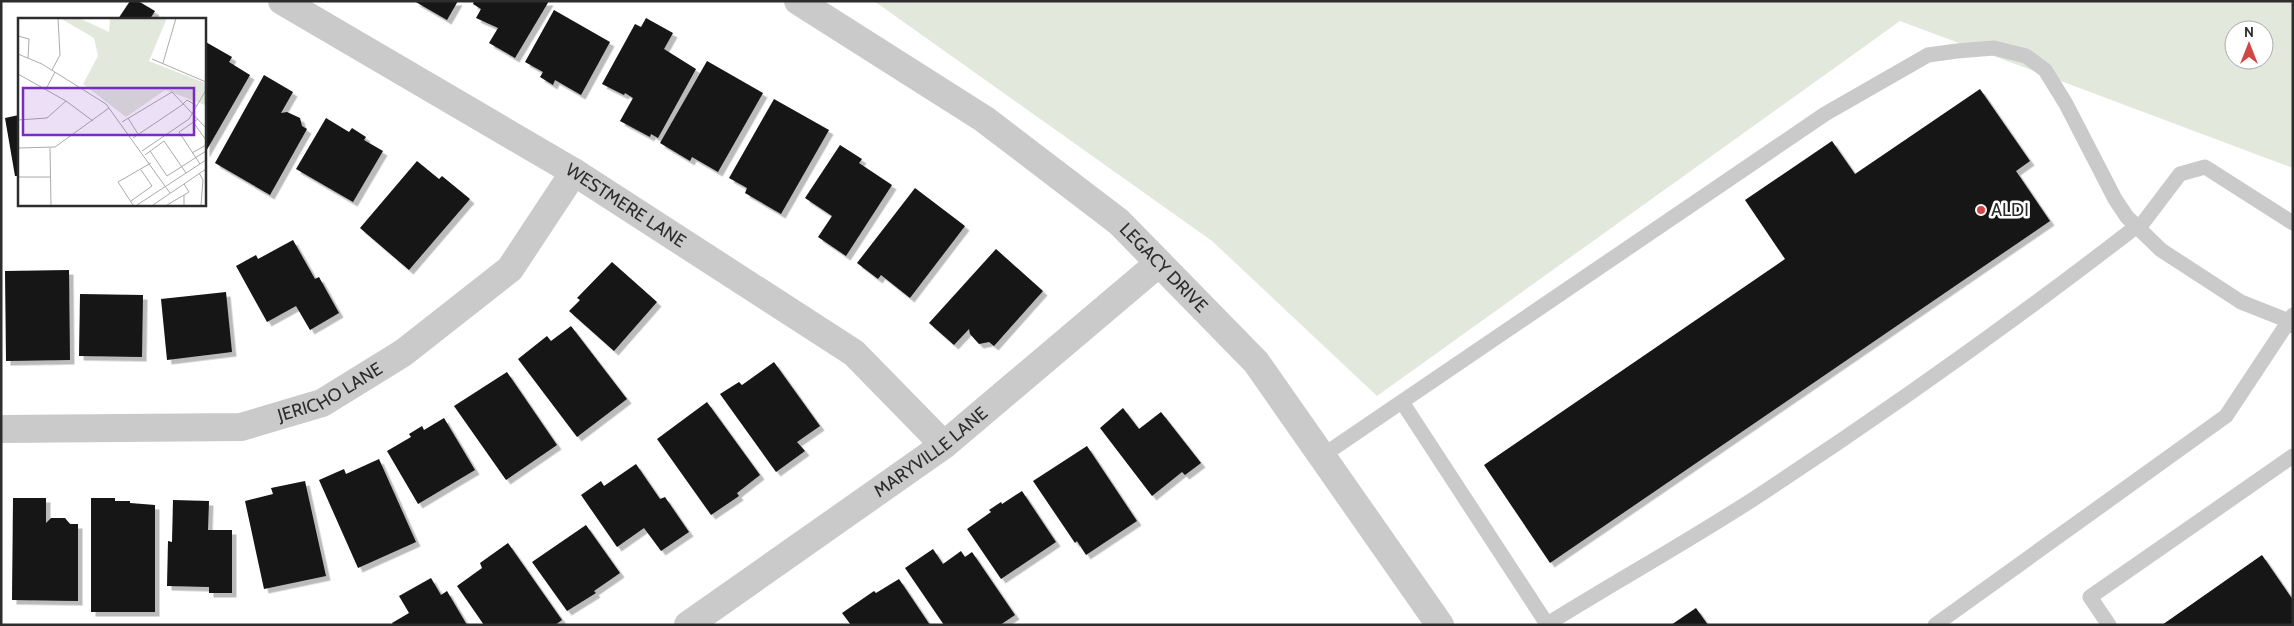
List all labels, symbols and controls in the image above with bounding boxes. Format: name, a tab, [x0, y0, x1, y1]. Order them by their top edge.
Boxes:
inset map	[18, 18, 205, 205]
north arrow	[2224, 20, 2274, 70]
text: N	[2244, 23, 2254, 41]
street label: WESTMERE LANE	[561, 159, 690, 252]
place label: ALDI	[1991, 199, 2029, 221]
marker: ALDI	[1975, 204, 1987, 216]
street label: LEGACY DRIVE	[1115, 218, 1212, 317]
street label: JERICHO LANE	[274, 357, 386, 427]
street label: MARYVILLE LANE	[869, 402, 992, 502]

